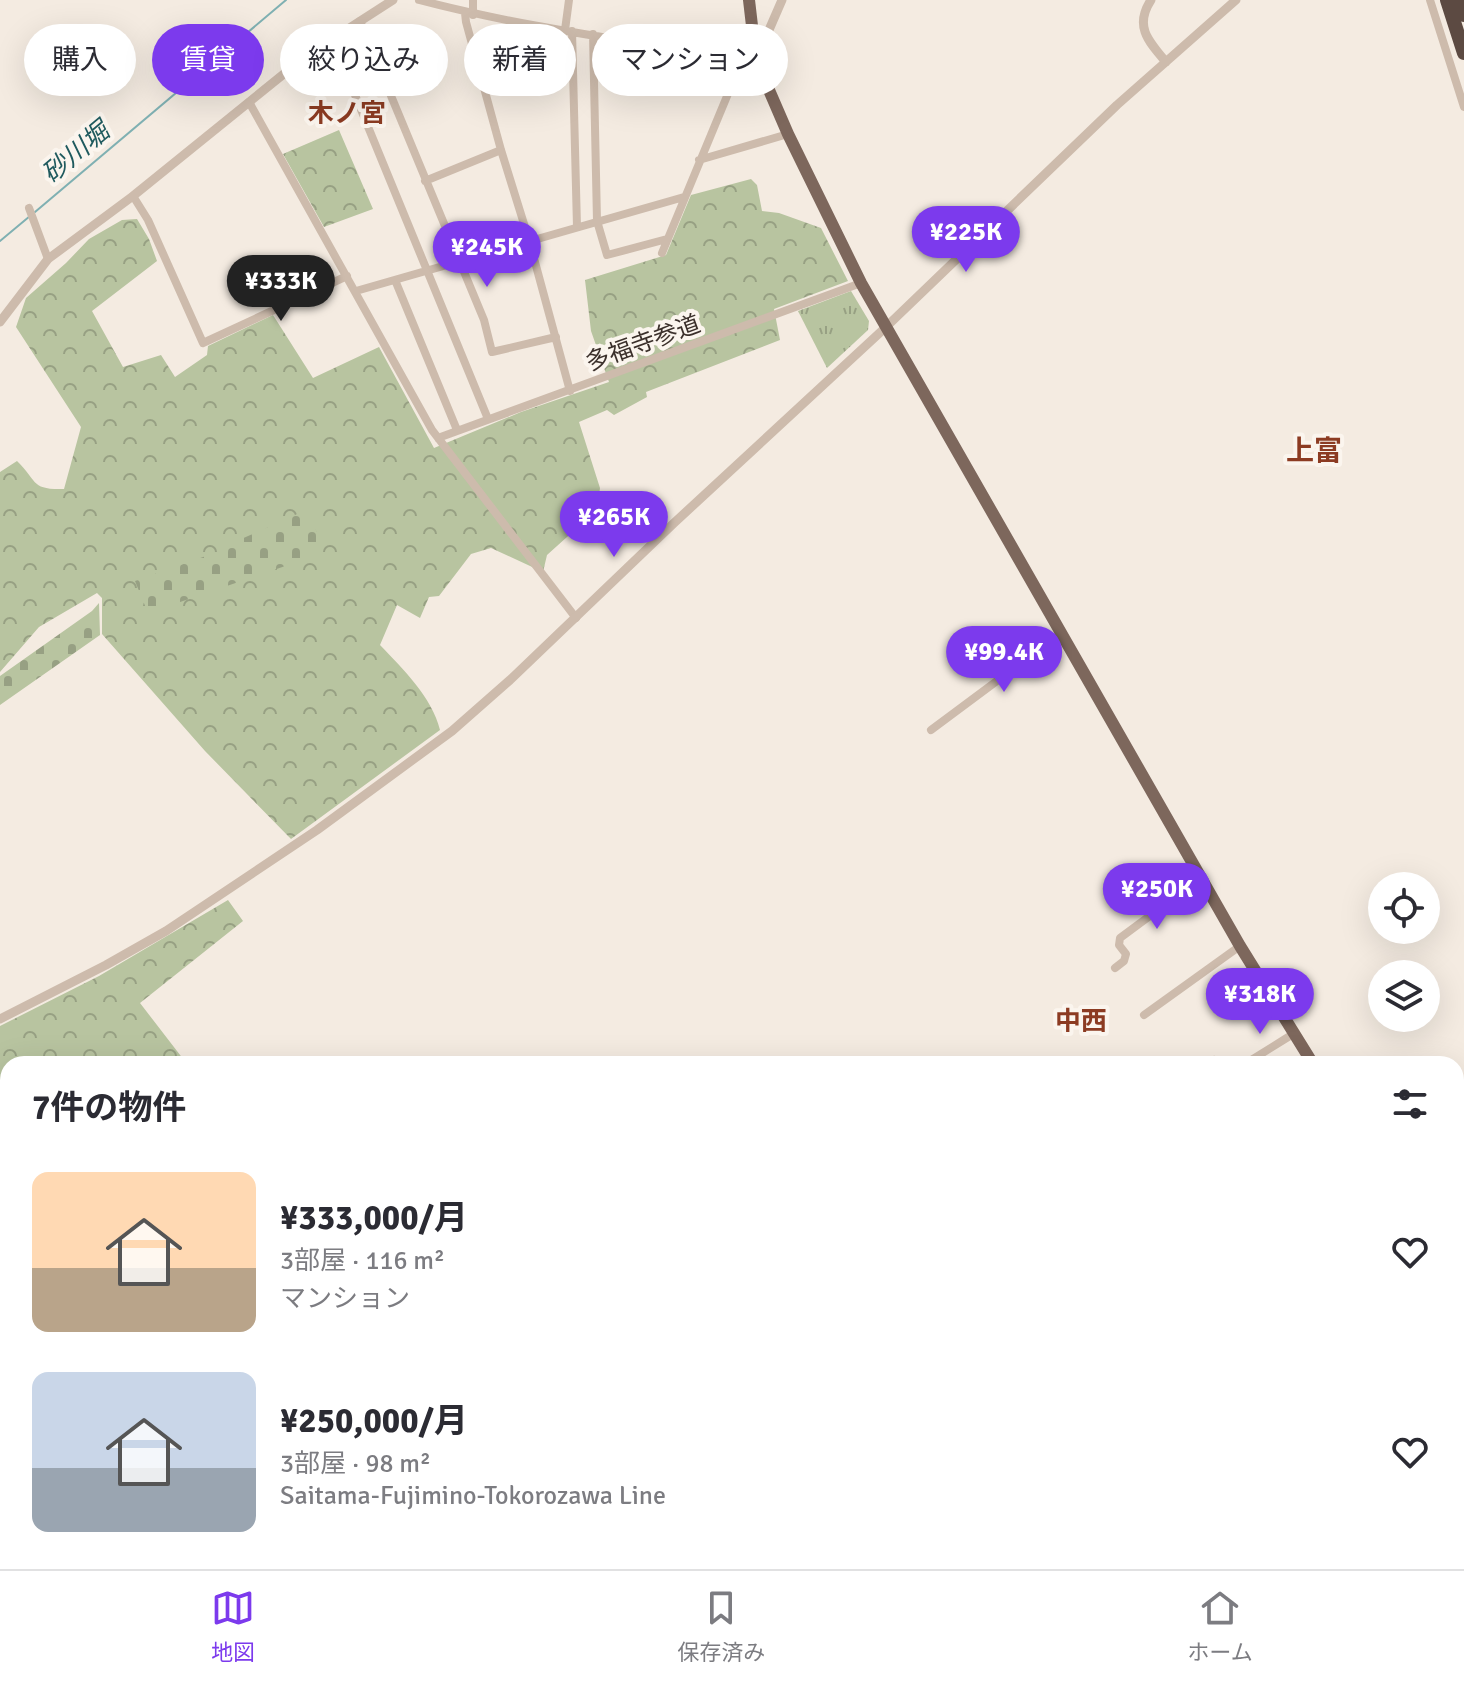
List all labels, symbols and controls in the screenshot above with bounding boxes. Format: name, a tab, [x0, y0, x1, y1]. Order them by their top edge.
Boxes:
chip: 購入	[24, 24, 136, 96]
chip: 賃貸	[152, 24, 264, 96]
chip: 絞り込み	[280, 24, 448, 96]
chip: 新着	[464, 24, 576, 96]
chip: マンション	[592, 24, 788, 96]
district label: 木ノ宮	[308, 98, 386, 130]
water label: 砂川堀	[36, 113, 119, 190]
pin: ¥225K	[910, 206, 1022, 274]
text: ¥225K	[930, 216, 1002, 248]
pin: ¥245K	[431, 221, 543, 289]
text: ¥245K	[451, 231, 523, 263]
pin: ¥333K	[225, 255, 337, 323]
text: ¥333K	[245, 265, 317, 297]
street label: 多福寺参道	[581, 308, 705, 378]
district label: 上富	[1286, 434, 1342, 468]
pin: ¥265K	[558, 491, 670, 559]
text: ¥265K	[578, 501, 650, 533]
pin: ¥99.4K	[939, 626, 1069, 694]
text: ¥99.4K	[964, 636, 1044, 668]
pin: ¥250K	[1101, 863, 1213, 931]
map controls	[1368, 872, 1440, 1032]
button: locate	[1368, 872, 1440, 944]
text: ¥250K	[1121, 873, 1193, 905]
button: layers	[1368, 960, 1440, 1032]
pin: ¥318K	[1204, 968, 1316, 1036]
text: ¥318K	[1224, 978, 1296, 1010]
district label: 中西	[1055, 1006, 1107, 1038]
icon: filters	[1388, 1082, 1432, 1126]
text: 7件の物件	[32, 1087, 186, 1129]
text: ¥333,000/月	[280, 1197, 468, 1239]
icon: home	[96, 1204, 192, 1300]
icon: heart	[1388, 1230, 1432, 1274]
text: 3部屋 · 116 m²	[280, 1245, 445, 1277]
text: マンション	[280, 1283, 410, 1315]
text: ¥250,000/月	[280, 1400, 468, 1442]
icon: home	[96, 1404, 192, 1500]
icon: heart	[1388, 1430, 1432, 1474]
text: 3部屋 · 98 m²	[280, 1448, 431, 1480]
text: Saitama-Fujimino-Tokorozawa Line	[280, 1480, 666, 1512]
tab: 地図	[211, 1586, 255, 1666]
tab: 保存済み	[677, 1586, 765, 1666]
tab: ホーム	[1188, 1586, 1253, 1666]

